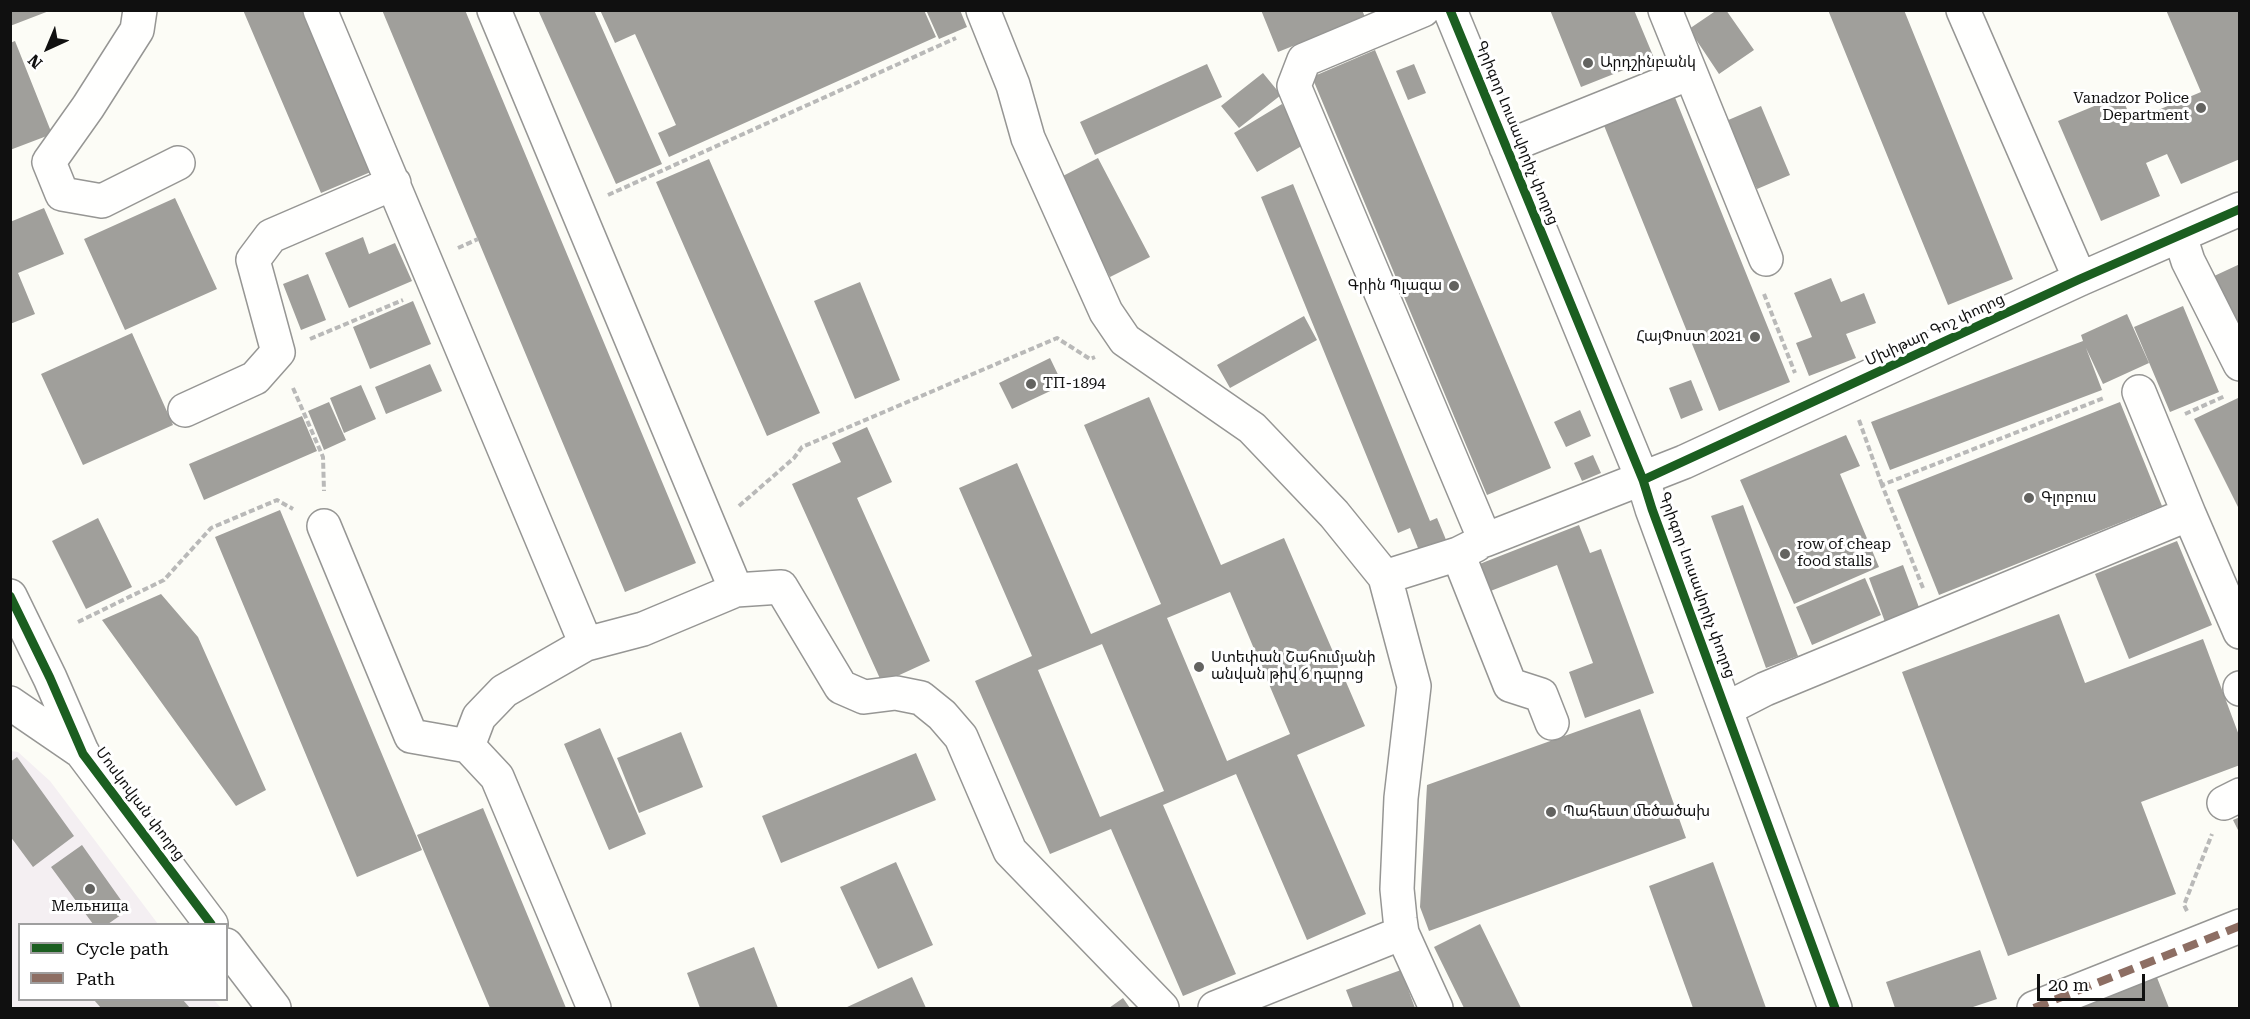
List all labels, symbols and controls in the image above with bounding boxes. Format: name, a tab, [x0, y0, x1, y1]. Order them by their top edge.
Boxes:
north arrow	[18, 18, 78, 78]
street label: Գրիգոր Լուսավորիչ փողոց	[1472, 38, 1562, 228]
text: N	[24, 50, 46, 72]
place label: Արդշինբանկ	[1600, 54, 1696, 72]
marker: Արդշինբանկ	[1581, 56, 1595, 70]
place label: Vanadzor Police Department	[2073, 90, 2189, 125]
marker: Vanadzor Police Department	[2194, 101, 2208, 115]
place label: Գրին Պլազա	[1347, 277, 1442, 295]
marker: Գրին Պլազա	[1447, 279, 1461, 293]
street label: Մխիթար Գոշ փողոց	[1863, 290, 2007, 370]
place label: ՀայՓոստ 2021	[1636, 328, 1743, 346]
marker: ՀայՓոստ 2021	[1748, 330, 1762, 344]
place label: ТП-1894	[1043, 375, 1106, 393]
marker: ТП-1894	[1024, 377, 1038, 391]
street label: Գրիգոր Լուսավորիչ փողոց	[1655, 489, 1739, 681]
place label: Գլոբուս	[2041, 489, 2096, 507]
marker: Գլոբուս	[2022, 491, 2036, 505]
place label: row of cheap food stalls	[1797, 536, 1891, 571]
marker: row of cheap food stalls	[1778, 547, 1792, 561]
place label: Ստեփան Շահումյանի անվան թիվ 6 դպրոց	[1211, 649, 1376, 684]
marker: Ստեփան Շահումյանի անվան թիվ 6 դպրոց	[1192, 660, 1206, 674]
street label: Մոսկովյան փողոց	[91, 744, 189, 864]
place label: Պահեստ մեծածախ	[1563, 803, 1710, 821]
marker: Պահեստ մեծածախ	[1544, 805, 1558, 819]
marker: Мельница	[83, 882, 97, 896]
place label: Мельница	[51, 898, 129, 916]
legend	[18, 923, 228, 1001]
text: Cycle path	[76, 938, 169, 959]
scale bar	[2040, 962, 2148, 1000]
text: Path	[76, 968, 115, 989]
text: 20 m	[2048, 974, 2089, 995]

